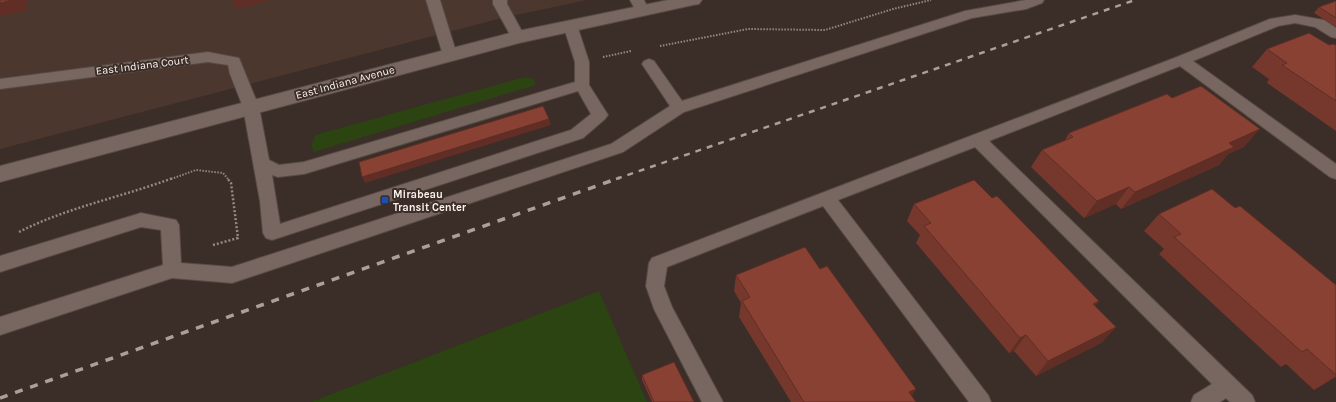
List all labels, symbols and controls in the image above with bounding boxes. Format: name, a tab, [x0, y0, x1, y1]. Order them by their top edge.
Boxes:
street label: East Indiana Court	[95, 53, 189, 78]
street label: East Indiana Avenue	[294, 63, 396, 102]
place label: Mirabeau Transit Center	[393, 188, 467, 214]
marker: Mirabeau Transit Center	[380, 195, 390, 205]

